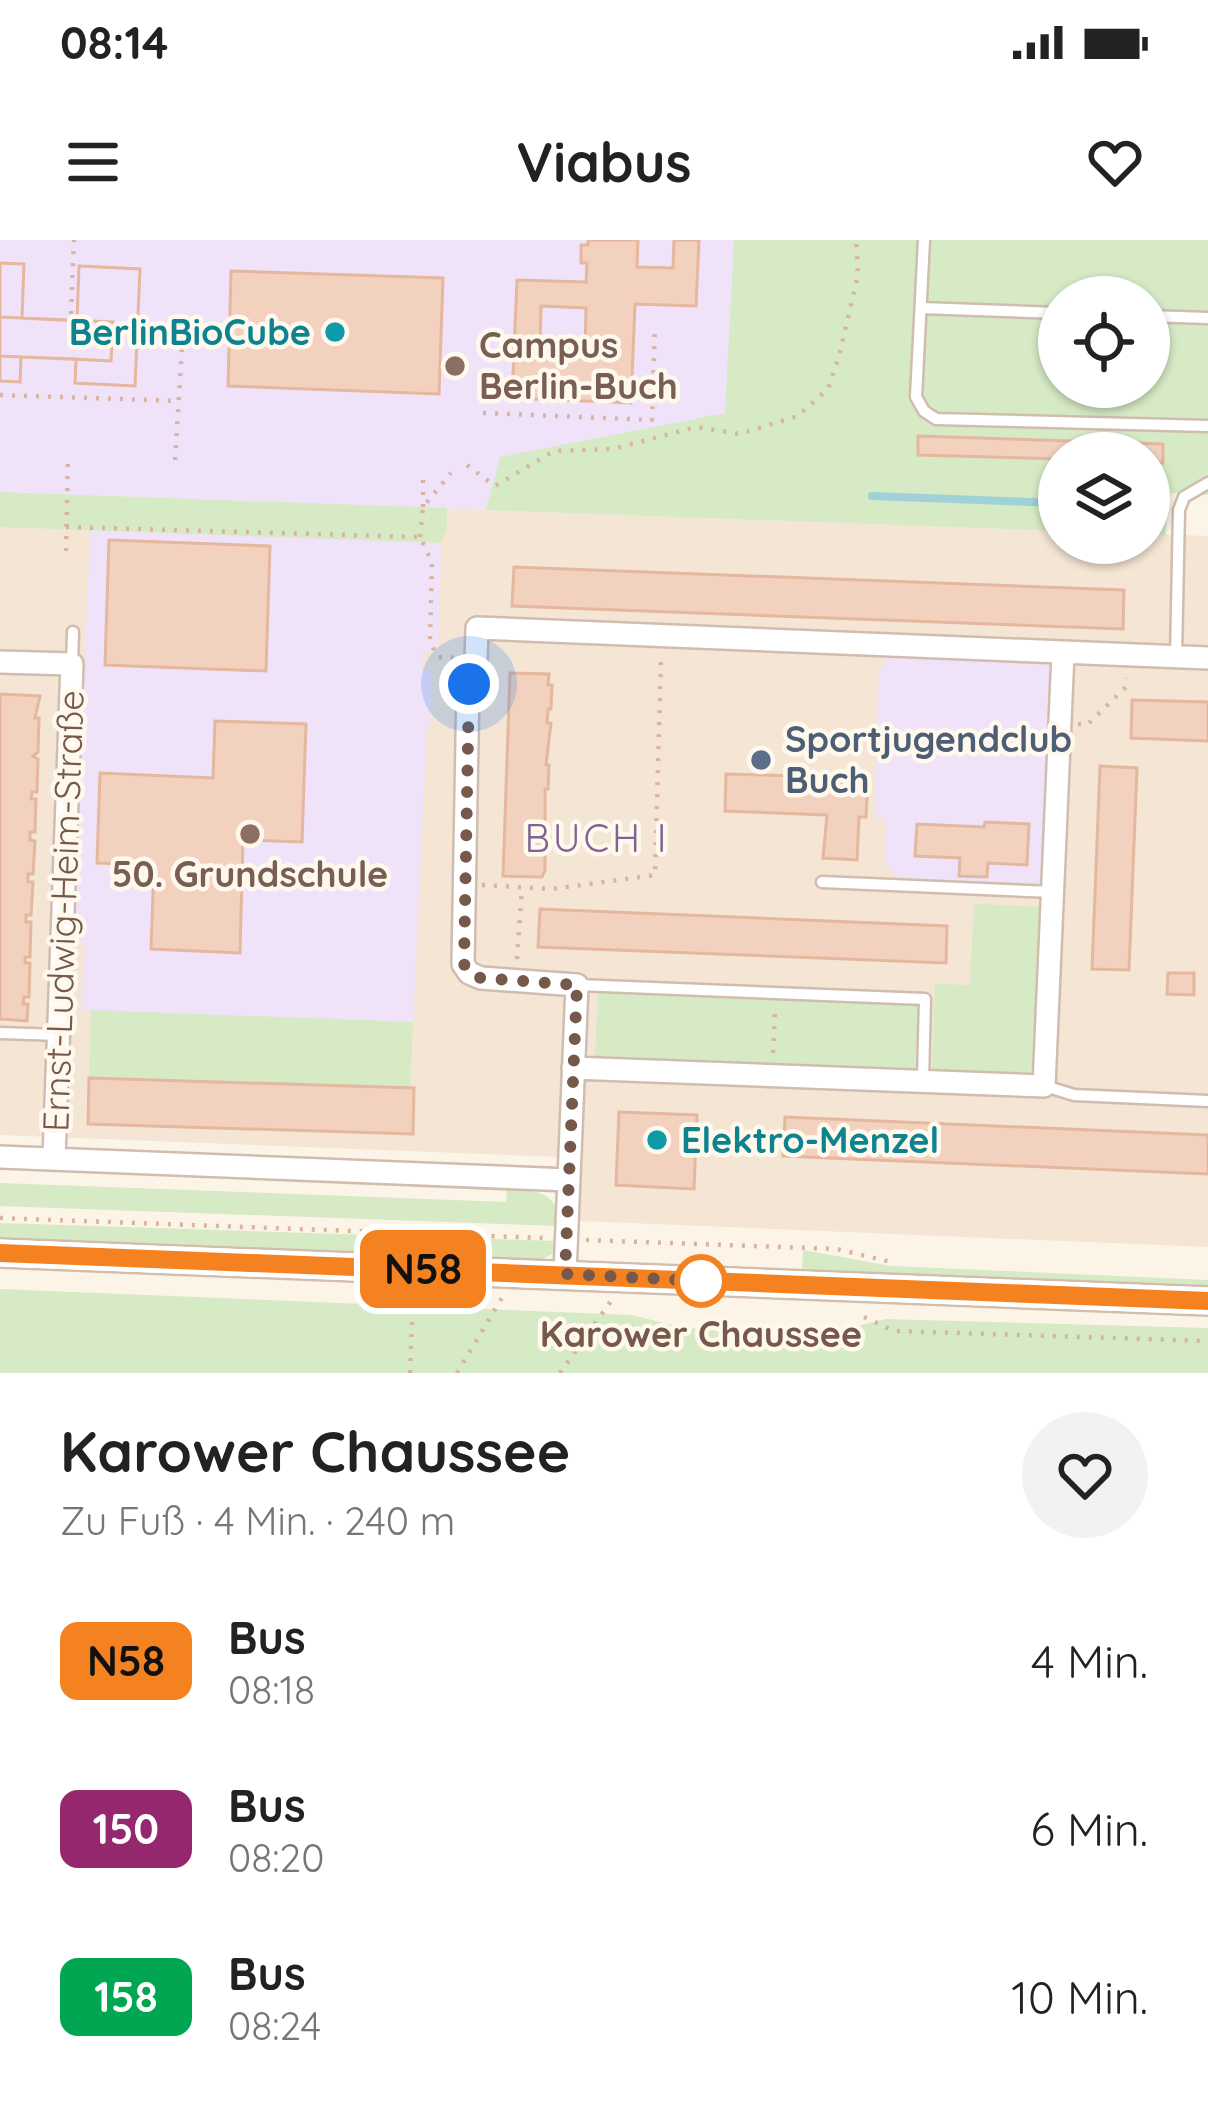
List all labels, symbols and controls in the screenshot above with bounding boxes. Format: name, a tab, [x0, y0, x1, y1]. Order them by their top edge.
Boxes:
text: 08:14	[60, 14, 169, 70]
text: Viabus	[517, 128, 691, 196]
icon: menu	[60, 129, 126, 195]
icon: heart	[1082, 129, 1148, 195]
map controls	[1038, 276, 1170, 564]
button: locate	[1038, 276, 1170, 408]
place label: BerlinBioCube	[69, 309, 311, 354]
marker: BerlinBioCube	[322, 319, 348, 345]
place label: Campus Berlin-Buch	[479, 322, 678, 408]
marker: Campus Berlin-Buch	[442, 353, 468, 379]
button: layers	[1038, 432, 1170, 564]
your location	[439, 654, 499, 714]
street label: Ernst-Ludwig-Heim-Straße	[32, 690, 93, 1132]
place label: Sportjugendclub Buch	[785, 716, 1072, 802]
marker: Sportjugendclub Buch	[748, 747, 774, 773]
district label: BUCH I	[524, 813, 670, 862]
marker: 50. Grundschule	[237, 821, 263, 847]
place label: 50. Grundschule	[112, 851, 388, 896]
place label: Elektro-Menzel	[681, 1117, 939, 1162]
marker: Elektro-Menzel	[644, 1127, 670, 1153]
line badge: N58	[354, 1230, 492, 1308]
text: N58	[384, 1242, 462, 1295]
marker: Karower Chaussee	[676, 1256, 726, 1306]
place label: Karower Chaussee	[540, 1311, 862, 1356]
button: heart	[1022, 1412, 1148, 1538]
text: Karower Chaussee	[60, 1415, 570, 1486]
text: Zu Fuß · 4 Min. · 240 m	[60, 1496, 455, 1545]
text: Bus	[228, 1609, 306, 1665]
text: 4 Min.	[1031, 1633, 1148, 1689]
text: N58	[87, 1634, 165, 1687]
text: 08:18	[228, 1665, 315, 1714]
text: Bus	[228, 1777, 306, 1833]
text: 6 Min.	[1031, 1801, 1148, 1857]
text: 150	[93, 1802, 159, 1855]
text: 08:20	[228, 1833, 324, 1882]
text: Bus	[228, 1945, 306, 2001]
text: 10 Min.	[1011, 1969, 1148, 2025]
text: 158	[94, 1970, 158, 2023]
text: 08:24	[228, 2001, 321, 2050]

